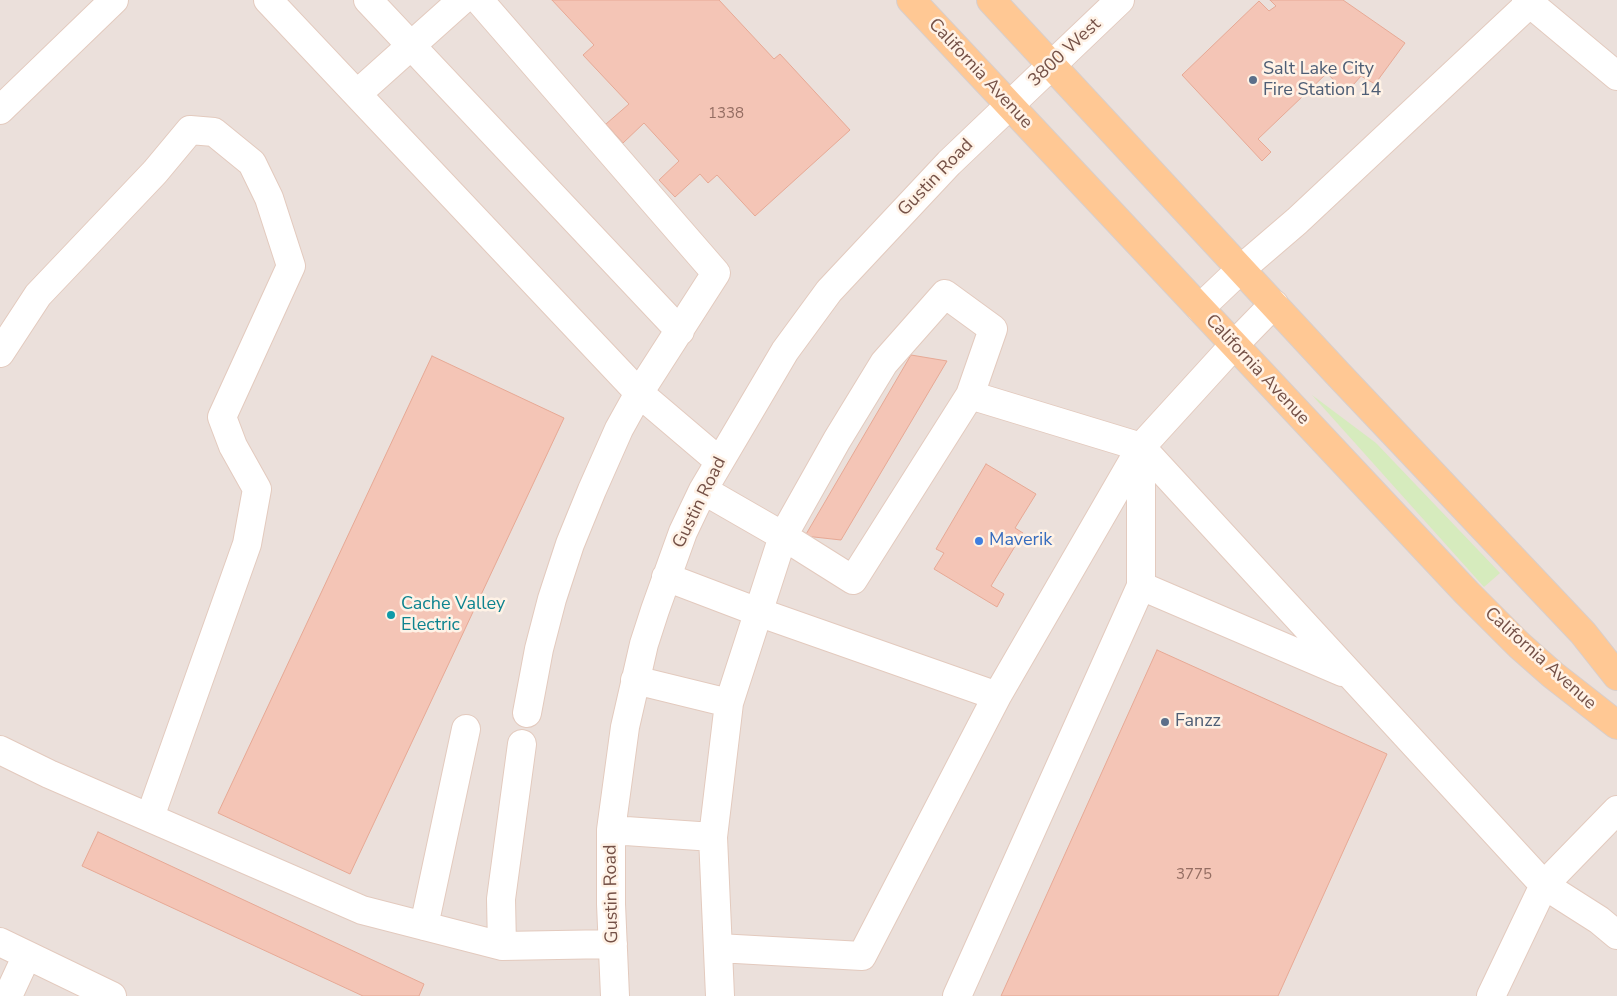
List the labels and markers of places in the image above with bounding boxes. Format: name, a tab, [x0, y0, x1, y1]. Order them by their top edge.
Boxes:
place label: Salt Lake City Fire Station 14	[1263, 59, 1381, 102]
marker: Salt Lake City Fire Station 14	[1247, 74, 1259, 86]
place label: Maverik	[989, 530, 1052, 552]
marker: Maverik	[973, 535, 985, 547]
place label: Cache Valley Electric	[401, 594, 505, 636]
marker: Cache Valley Electric	[385, 609, 397, 621]
place label: Fanzz	[1175, 711, 1221, 733]
marker: Fanzz	[1159, 716, 1171, 728]

